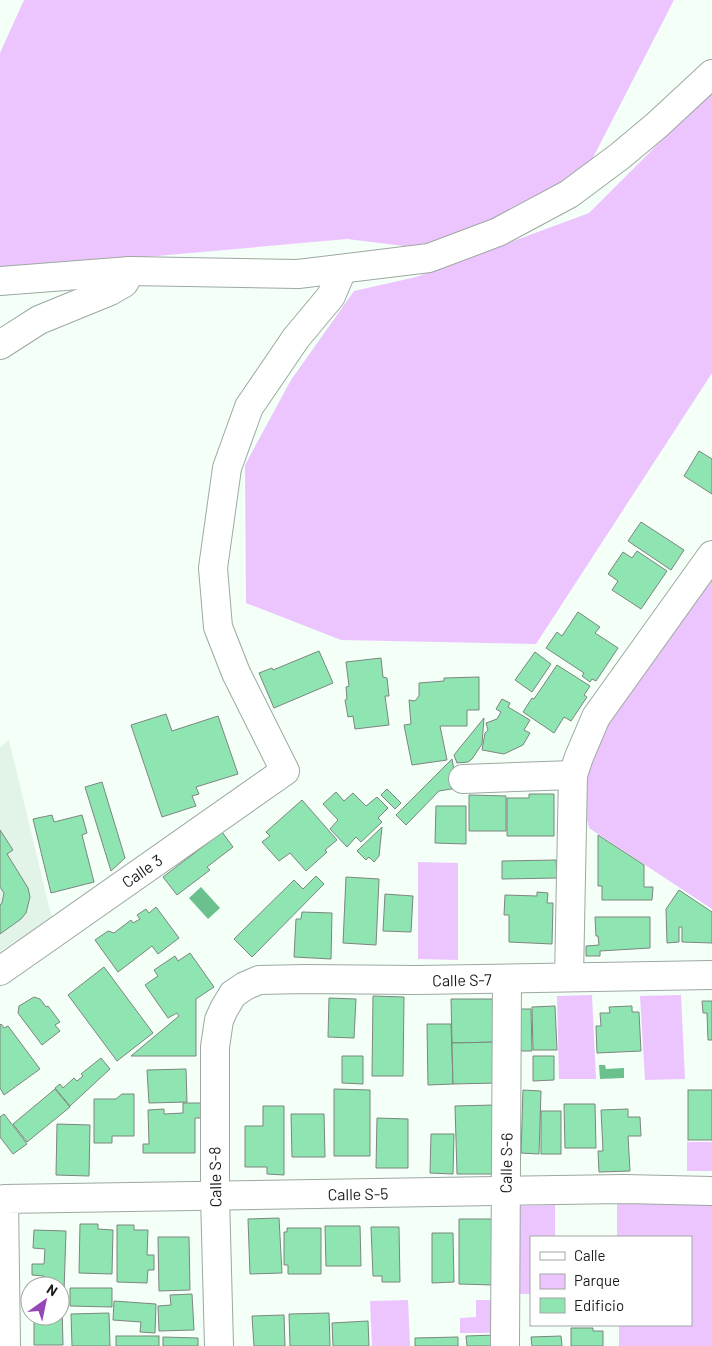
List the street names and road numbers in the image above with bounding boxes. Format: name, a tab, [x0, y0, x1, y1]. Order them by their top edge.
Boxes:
street label: Calle 3	[118, 850, 166, 891]
street label: Calle S-7	[432, 969, 492, 990]
street label: Calle S-6	[495, 1132, 516, 1194]
street label: Calle S-8	[204, 1146, 225, 1208]
street label: Calle S-5	[327, 1183, 389, 1204]

